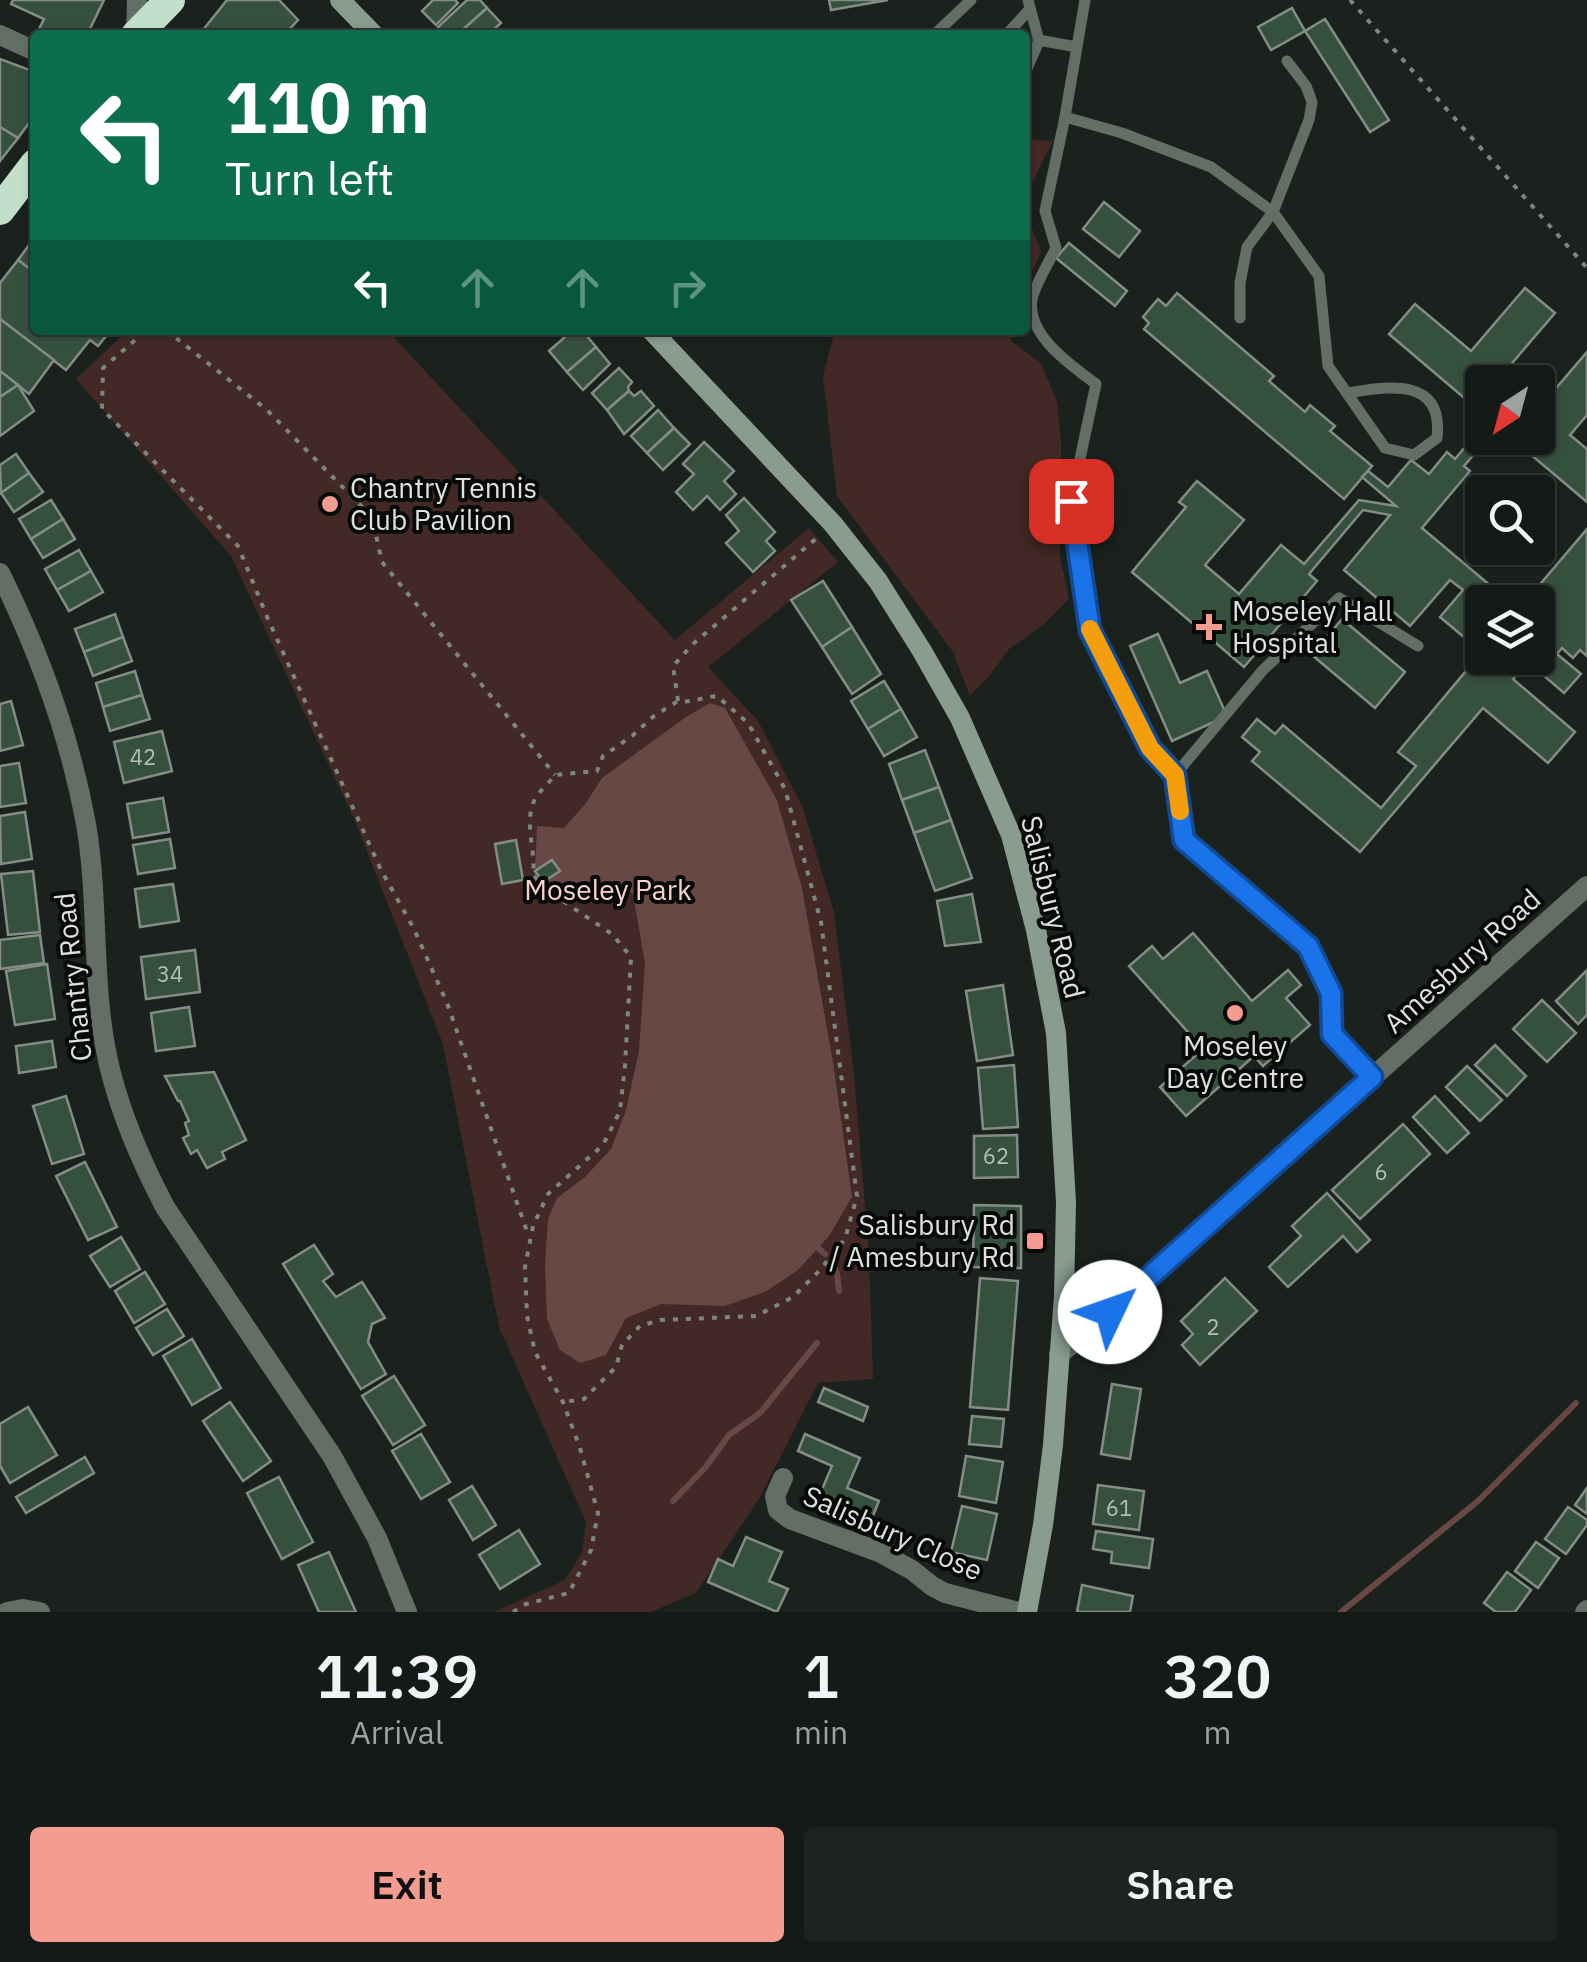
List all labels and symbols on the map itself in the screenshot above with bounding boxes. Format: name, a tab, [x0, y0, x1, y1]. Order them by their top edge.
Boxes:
north arrow	[1465, 365, 1555, 455]
pin	[1029, 459, 1114, 544]
place label: Chantry Tennis Club Pavilion	[350, 469, 537, 538]
marker: Chantry Tennis Club Pavilion	[319, 493, 341, 515]
place label: Moseley Hall Hospital	[1232, 592, 1393, 661]
marker: Moseley Hall Hospital	[1196, 614, 1222, 640]
house number: 42	[130, 742, 156, 771]
street label: Salisbury Road	[1013, 812, 1094, 1002]
park label: Moseley Park	[524, 871, 692, 908]
street label: Amesbury Road	[1375, 880, 1548, 1041]
street label: Chantry Road	[45, 891, 100, 1063]
house number: 34	[157, 959, 183, 988]
marker: Moseley Day Centre	[1224, 1002, 1246, 1024]
place label: Moseley Day Centre	[1166, 1027, 1304, 1096]
house number: 62	[983, 1141, 1009, 1170]
house number: 6	[1374, 1157, 1388, 1186]
place label: Salisbury Rd / Amesbury Rd	[829, 1206, 1015, 1275]
marker: Salisbury Rd / Amesbury Rd	[1024, 1230, 1046, 1252]
position arrow	[1058, 1260, 1162, 1364]
house number: 2	[1206, 1312, 1220, 1341]
street label: Salisbury Close	[798, 1477, 989, 1589]
house number: 61	[1106, 1493, 1132, 1522]

